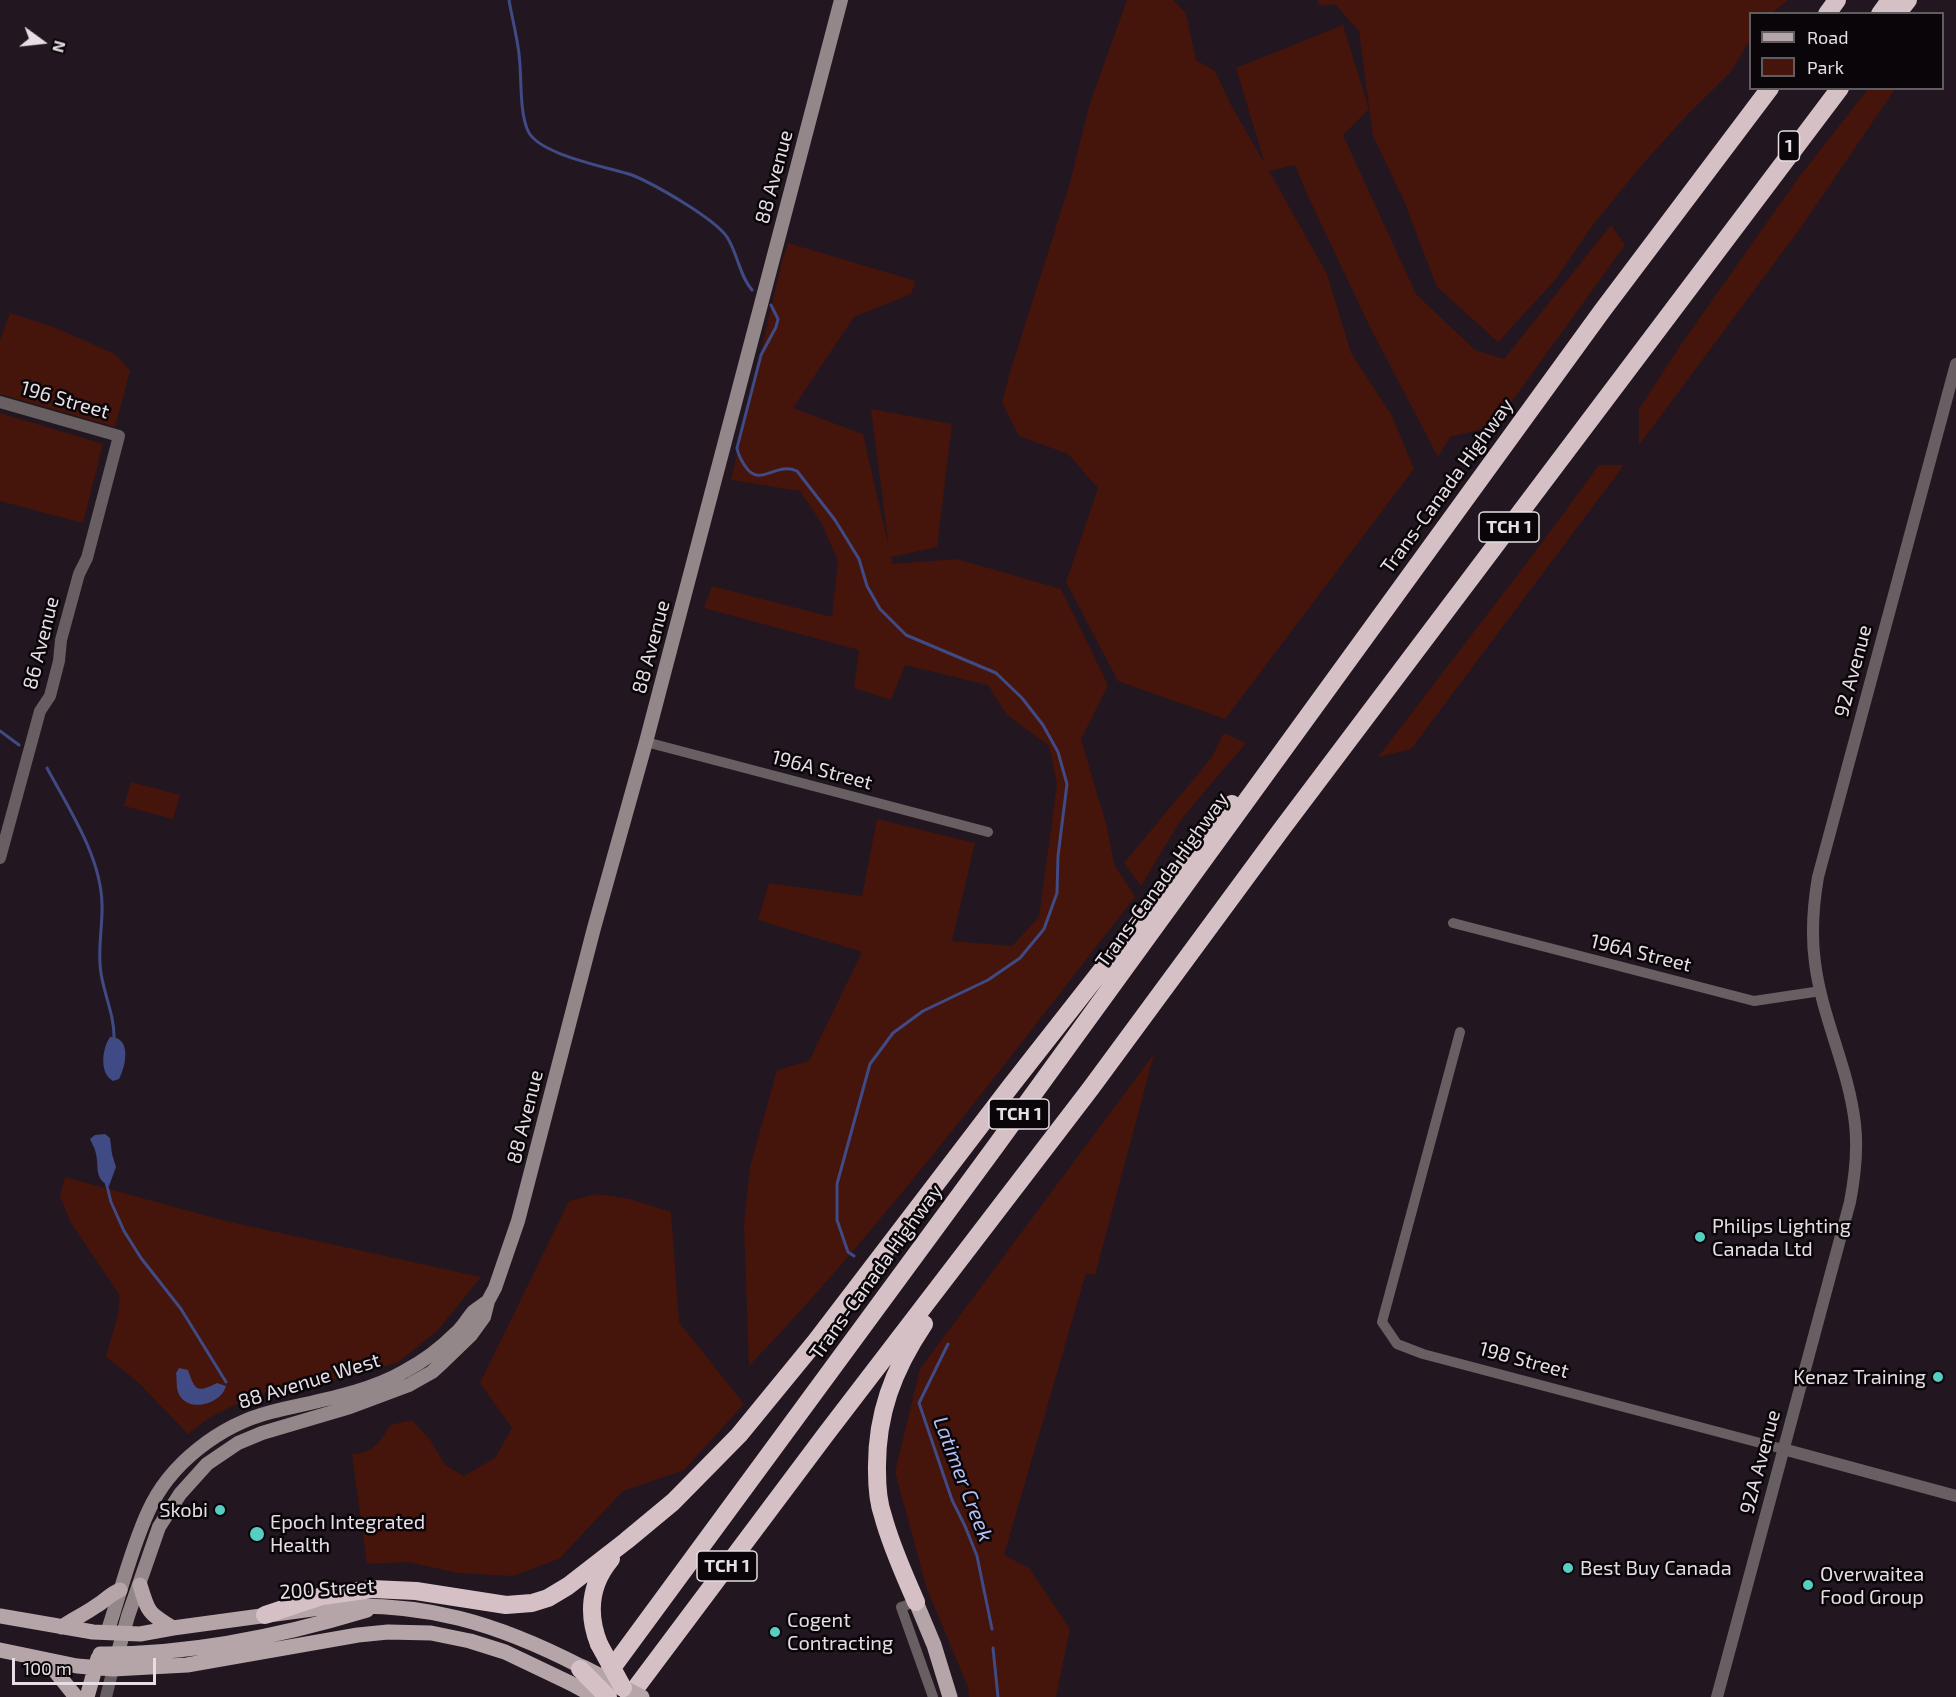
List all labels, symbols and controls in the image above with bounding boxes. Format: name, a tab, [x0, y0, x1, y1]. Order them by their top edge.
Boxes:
north arrow	[12, 12, 72, 72]
legend	[1749, 12, 1944, 90]
text: Road	[1807, 26, 1848, 48]
text: N	[49, 39, 71, 55]
text: Park	[1807, 56, 1844, 78]
street label: 88 Avenue	[750, 128, 798, 226]
road number: 1	[1778, 131, 1800, 161]
street label: 196 Street	[18, 376, 112, 424]
street label: Trans-Canada Highway	[1375, 394, 1519, 578]
road number: TCH 1	[1479, 512, 1539, 542]
street label: 86 Avenue	[18, 594, 64, 692]
street label: 88 Avenue	[627, 598, 675, 696]
street label: 92 Avenue	[1829, 622, 1877, 720]
street label: 196A Street	[769, 745, 875, 795]
street label: Trans-Canada Highway	[1090, 788, 1234, 972]
street label: 196A Street	[1588, 929, 1694, 977]
street label: 88 Avenue	[502, 1068, 548, 1166]
road number: TCH 1	[989, 1099, 1049, 1129]
street label: Trans-Canada Highway	[804, 1180, 948, 1364]
place label: Philips Lighting Canada Ltd	[1712, 1214, 1851, 1261]
marker: Philips Lighting Canada Ltd	[1693, 1230, 1707, 1244]
street label: 198 Street	[1477, 1337, 1571, 1383]
street label: 88 Avenue West	[235, 1348, 383, 1414]
place label: Kenaz Training	[1793, 1365, 1926, 1389]
marker: Kenaz Training	[1931, 1370, 1945, 1384]
street label: 92A Avenue	[1735, 1407, 1785, 1517]
water label: Latimer Creek	[928, 1413, 998, 1545]
place label: Skobi	[159, 1498, 208, 1522]
marker: Skobi	[213, 1503, 227, 1517]
place label: Epoch Integrated Health	[270, 1510, 425, 1557]
marker: Epoch Integrated Health	[248, 1525, 266, 1543]
road number: TCH 1	[697, 1551, 757, 1581]
place label: Best Buy Canada	[1580, 1556, 1732, 1580]
marker: Best Buy Canada	[1561, 1561, 1575, 1575]
place label: Overwaitea Food Group	[1820, 1562, 1924, 1609]
street label: 200 Street	[279, 1574, 375, 1604]
marker: Overwaitea Food Group	[1801, 1578, 1815, 1592]
place label: Cogent Contracting	[787, 1608, 893, 1655]
marker: Cogent Contracting	[768, 1625, 782, 1639]
scale bar	[15, 1646, 159, 1684]
text: 100 m	[23, 1657, 72, 1679]

